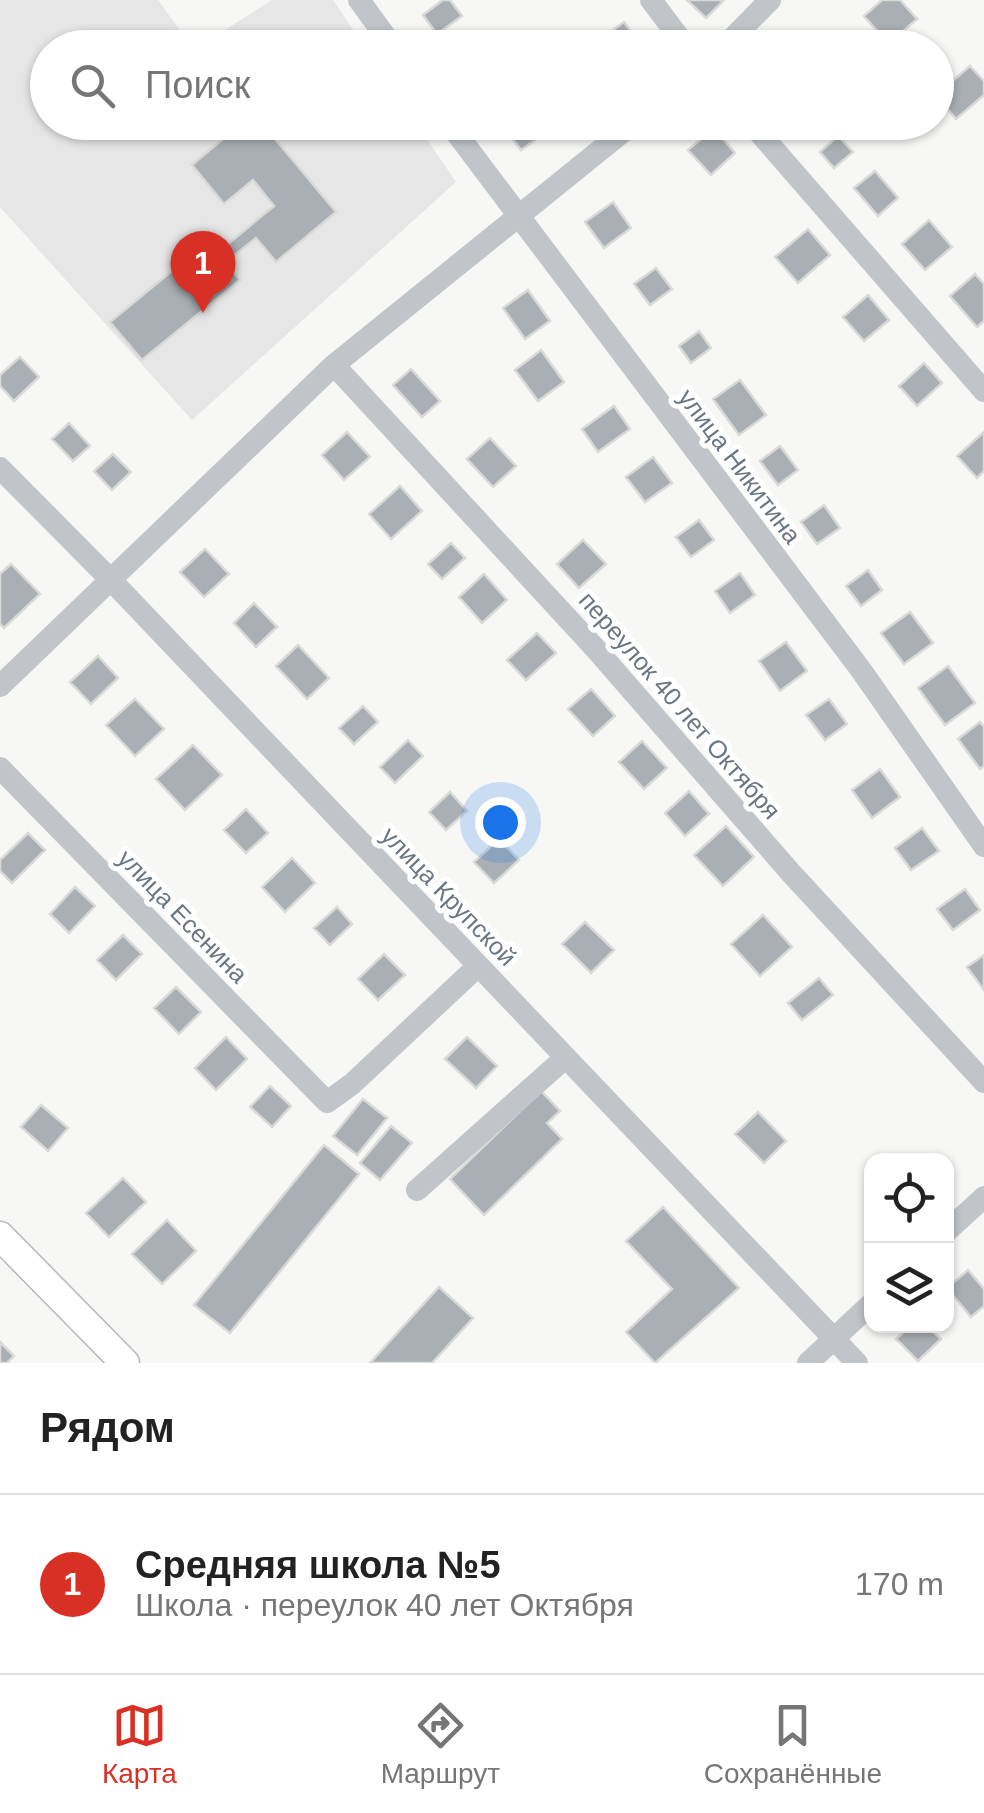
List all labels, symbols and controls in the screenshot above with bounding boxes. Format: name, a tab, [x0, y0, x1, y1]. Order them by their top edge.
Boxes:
search box	[30, 30, 954, 140]
icon: search	[65, 58, 120, 113]
text: Поиск	[145, 64, 250, 106]
pin: 1	[170, 230, 236, 313]
street label: улица Никитина	[673, 383, 807, 549]
street label: переулок 40 лет Октября	[574, 586, 786, 824]
your location	[475, 797, 526, 848]
street label: улица Крупской	[376, 821, 522, 971]
street label: улица Есенина	[113, 844, 254, 988]
map controls	[864, 1153, 954, 1333]
button: locate	[864, 1153, 954, 1243]
button: layers	[864, 1243, 954, 1333]
text: Рядом	[40, 1404, 175, 1451]
text: Средняя школа №5	[135, 1544, 501, 1586]
text: 1	[64, 1566, 81, 1602]
text: 170 m	[855, 1566, 944, 1602]
text: Школа · переулок 40 лет Октября	[135, 1587, 634, 1623]
tab: Карта	[102, 1698, 177, 1790]
tab: Маршрут	[381, 1698, 500, 1790]
tab: Сохранённые	[704, 1698, 882, 1790]

